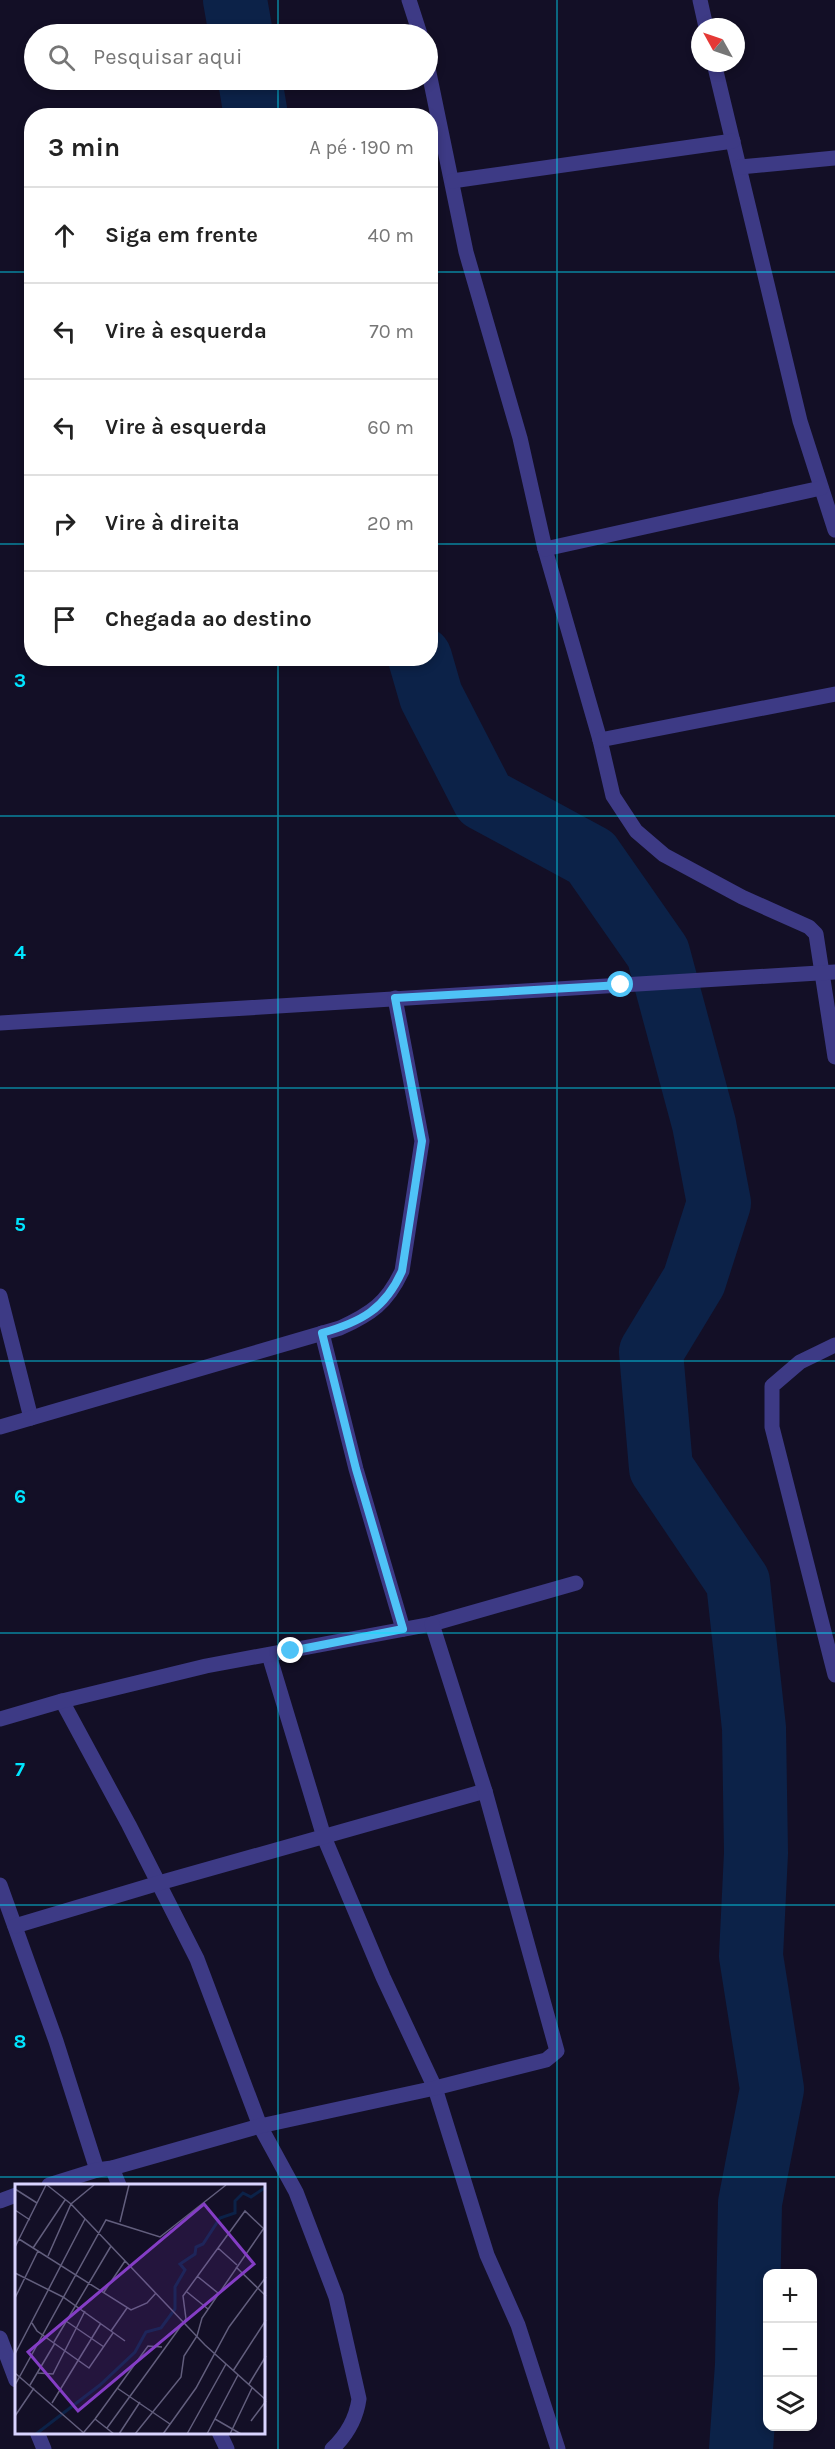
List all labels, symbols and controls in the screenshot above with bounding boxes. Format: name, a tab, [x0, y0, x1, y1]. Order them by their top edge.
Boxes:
north arrow	[691, 18, 745, 72]
search box	[24, 24, 438, 90]
icon: search	[45, 41, 78, 74]
text: Pesquisar aqui	[93, 44, 242, 70]
text: 3 min	[48, 132, 120, 163]
text: A pé · 190 m	[309, 136, 414, 159]
icon: ahead	[48, 219, 81, 252]
text: Siga em frente	[105, 222, 258, 248]
text: 40 m	[368, 224, 414, 247]
icon: left	[48, 315, 81, 348]
text: Vire à esquerda	[105, 318, 267, 344]
text: 70 m	[369, 320, 414, 343]
icon: left	[48, 411, 81, 444]
text: Vire à esquerda	[105, 414, 267, 440]
text: 60 m	[367, 416, 414, 439]
icon: right	[48, 507, 81, 540]
text: Vire à direita	[105, 510, 240, 536]
text: 20 m	[367, 512, 414, 535]
icon: arrive	[48, 603, 81, 636]
text: Chegada ao destino	[105, 606, 312, 632]
text: 3	[14, 669, 26, 692]
text: 4	[14, 941, 26, 964]
route start	[607, 971, 633, 997]
text: 5	[14, 1213, 26, 1236]
text: 6	[14, 1485, 26, 1508]
route end	[277, 1637, 303, 1663]
text: 7	[15, 1758, 25, 1781]
text: 8	[14, 2030, 26, 2053]
inset map	[15, 2184, 266, 2434]
map controls	[763, 2269, 817, 2431]
button: +	[763, 2269, 817, 2323]
button: −	[763, 2323, 817, 2377]
button: layers	[763, 2377, 817, 2431]

